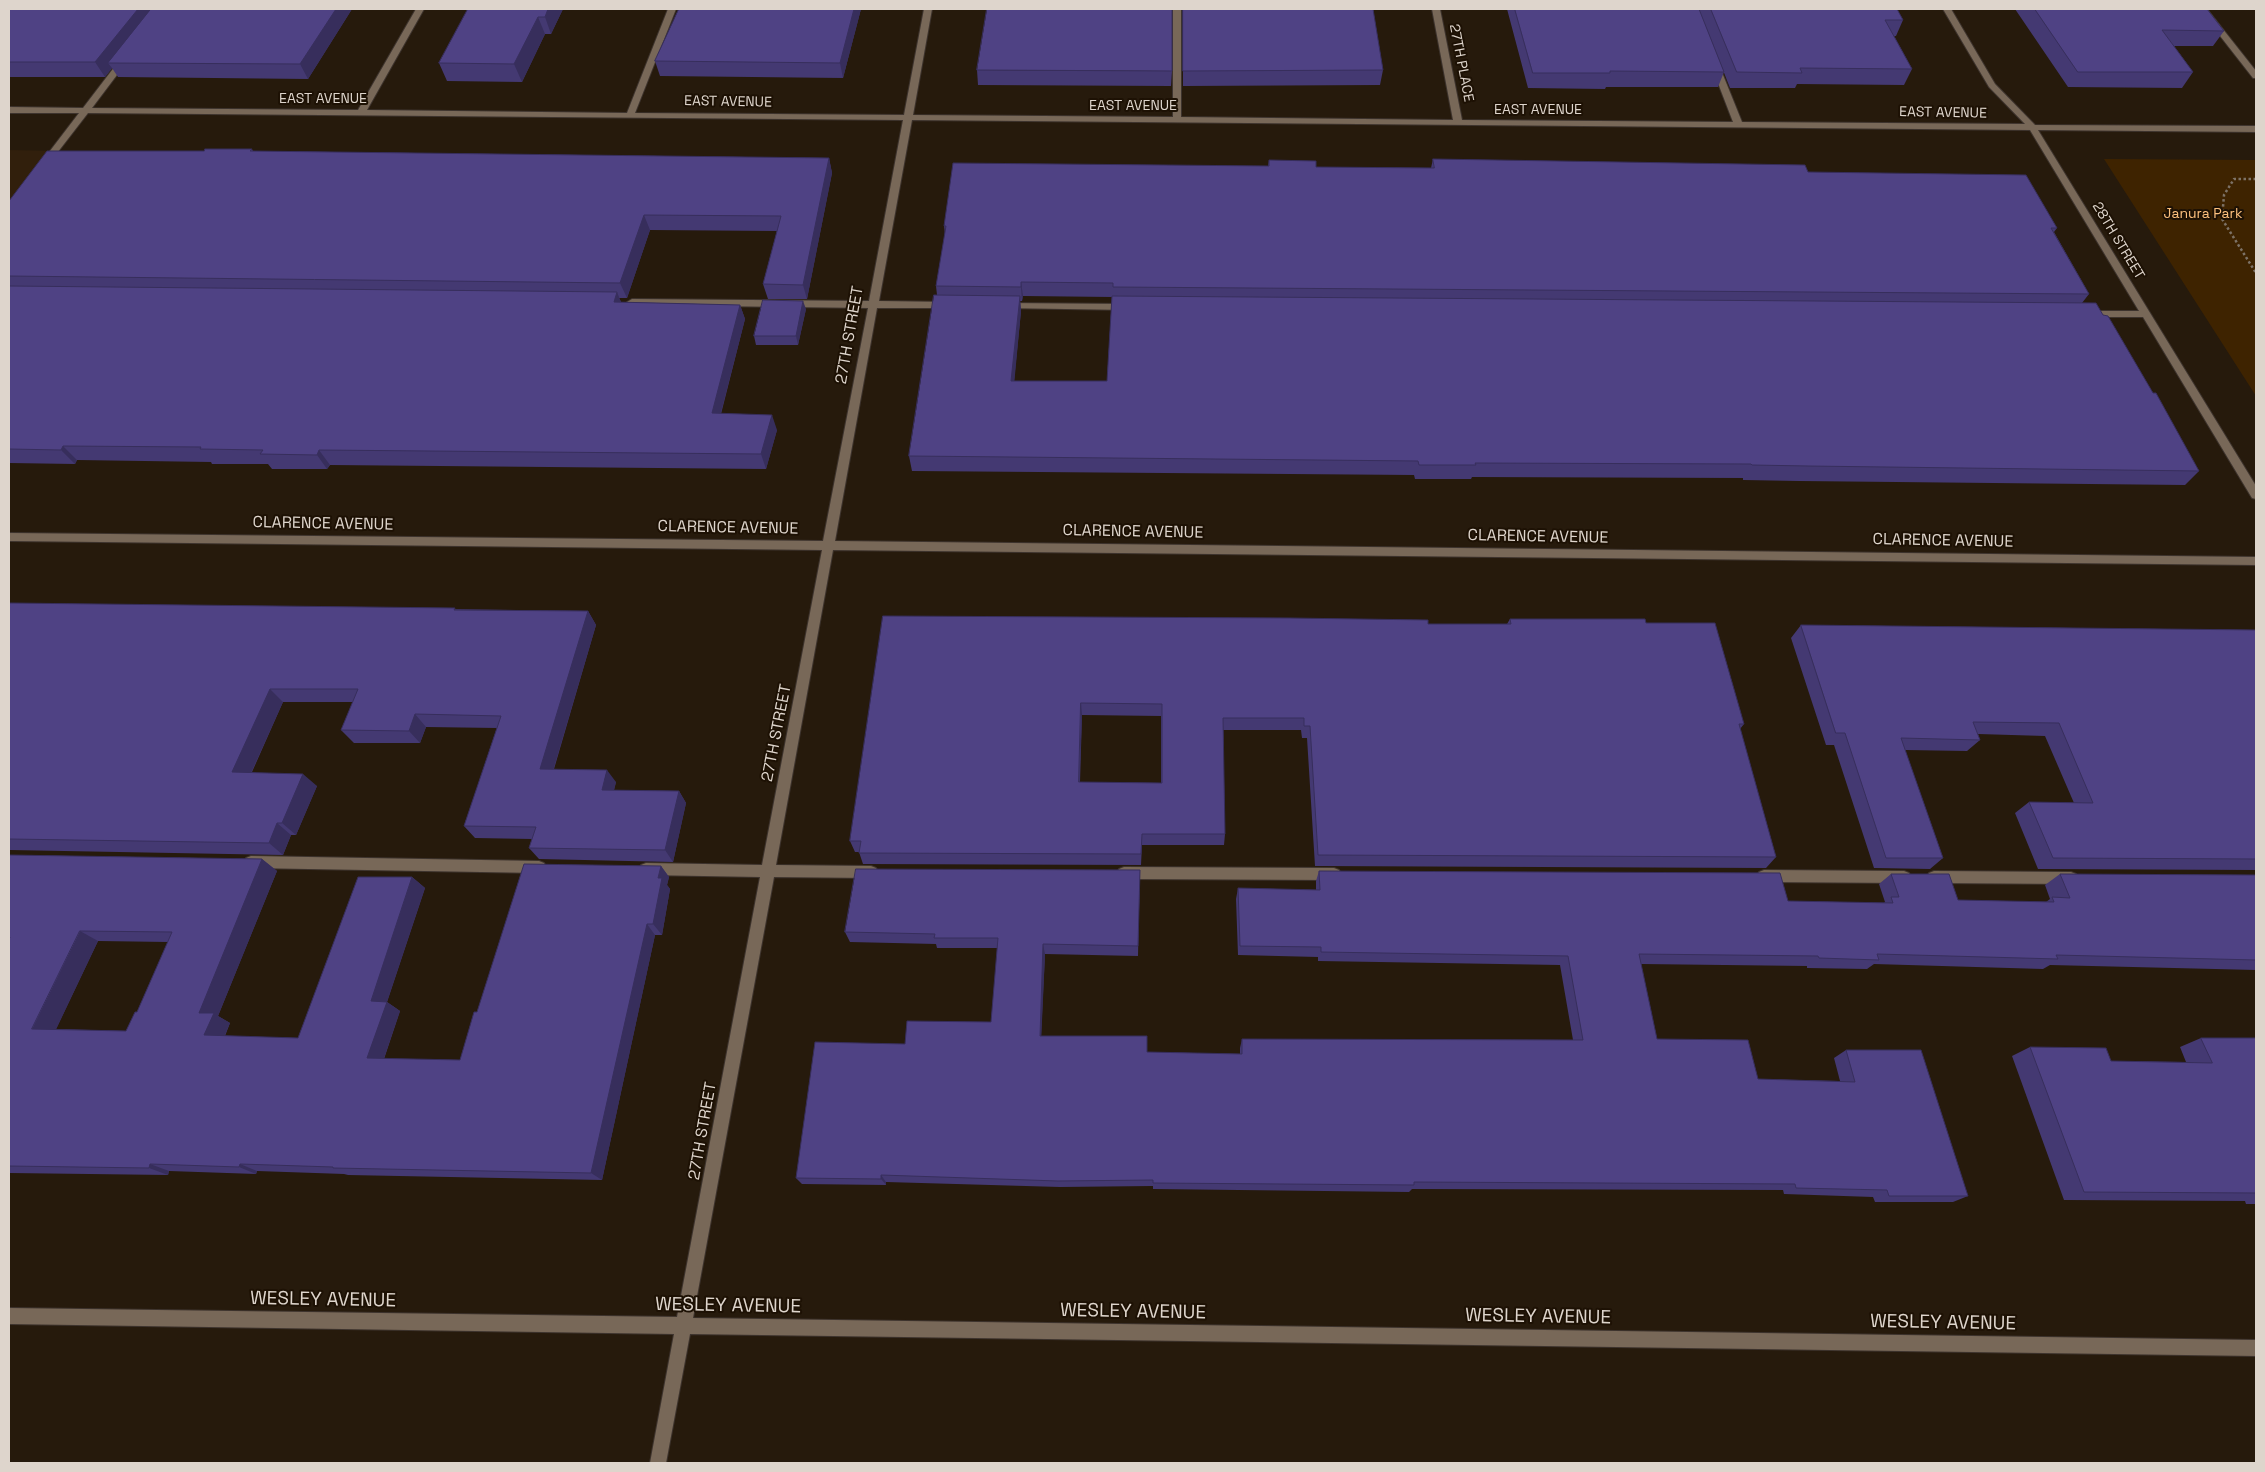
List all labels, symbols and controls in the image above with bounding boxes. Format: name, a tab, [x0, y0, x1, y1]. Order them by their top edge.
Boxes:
street label: 27TH PLACE	[1445, 23, 1477, 103]
street label: EAST AVENUE	[279, 91, 367, 107]
street label: EAST AVENUE	[684, 93, 772, 111]
street label: EAST AVENUE	[1089, 98, 1177, 114]
street label: EAST AVENUE	[1494, 102, 1582, 118]
street label: EAST AVENUE	[1899, 104, 1987, 122]
street label: 28TH STREET	[2088, 199, 2148, 283]
park label: Janura Park	[2164, 206, 2242, 222]
street label: 27TH STREET	[832, 285, 868, 385]
street label: CLARENCE AVENUE	[253, 513, 393, 535]
street label: CLARENCE AVENUE	[658, 517, 798, 539]
street label: CLARENCE AVENUE	[1063, 521, 1203, 543]
street label: CLARENCE AVENUE	[1468, 526, 1608, 548]
street label: CLARENCE AVENUE	[1873, 530, 2013, 552]
street label: 27TH STREET	[758, 683, 796, 783]
street label: 27TH STREET	[685, 1081, 721, 1181]
street label: WESLEY AVENUE	[250, 1287, 396, 1313]
street label: WESLEY AVENUE	[655, 1293, 801, 1319]
street label: WESLEY AVENUE	[1060, 1299, 1206, 1325]
street label: WESLEY AVENUE	[1465, 1304, 1611, 1330]
street label: WESLEY AVENUE	[1870, 1310, 2016, 1336]

